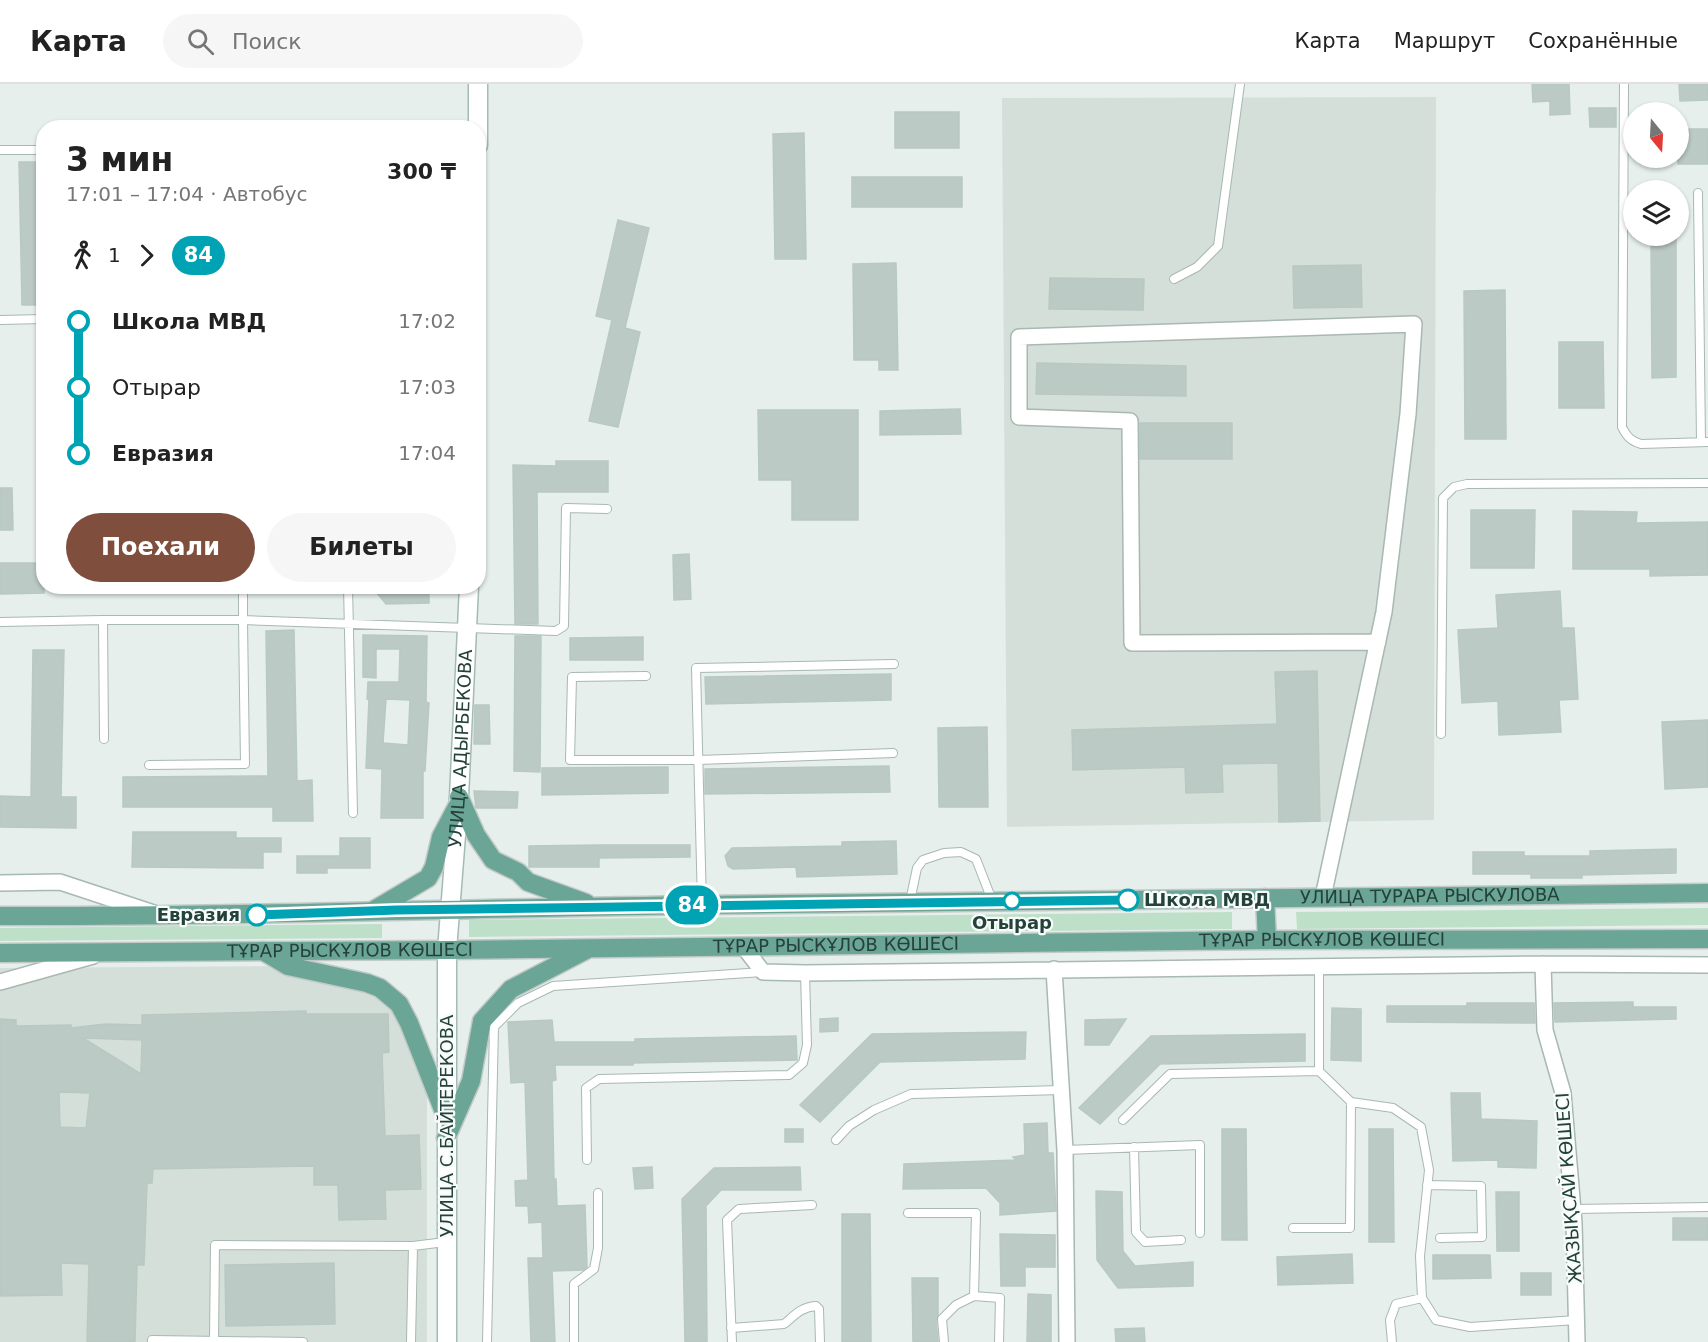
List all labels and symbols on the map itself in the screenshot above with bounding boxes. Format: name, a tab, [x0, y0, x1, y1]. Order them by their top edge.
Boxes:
north arrow	[1623, 102, 1689, 168]
street label: УЛИЦА АДЫРБЕКОВА	[444, 648, 476, 848]
street label: УЛИЦА ТУРАРА РЫСКУЛОВА	[1300, 884, 1560, 908]
line badge: 84	[665, 886, 719, 924]
marker: Школа МВД	[1117, 889, 1139, 911]
place label: Школа МВД	[1144, 889, 1270, 910]
marker: Отырар	[1003, 892, 1021, 910]
place label: Евразия	[157, 904, 240, 925]
marker: Евразия	[246, 904, 268, 926]
place label: Отырар	[972, 912, 1052, 933]
street label: ТҰРАР РЫСКҰЛОВ КӨШЕСІ	[1198, 929, 1445, 951]
street label: ТҰРАР РЫСКҰЛОВ КӨШЕСІ	[712, 933, 959, 957]
street label: ТҰРАР РЫСКҰЛОВ КӨШЕСІ	[226, 939, 473, 961]
street label: УЛИЦА С.БАЙТЕРЕКОВА	[436, 1014, 457, 1237]
street label: ЖАЗЫҚСАЙ КӨШЕСІ	[1551, 1092, 1586, 1284]

